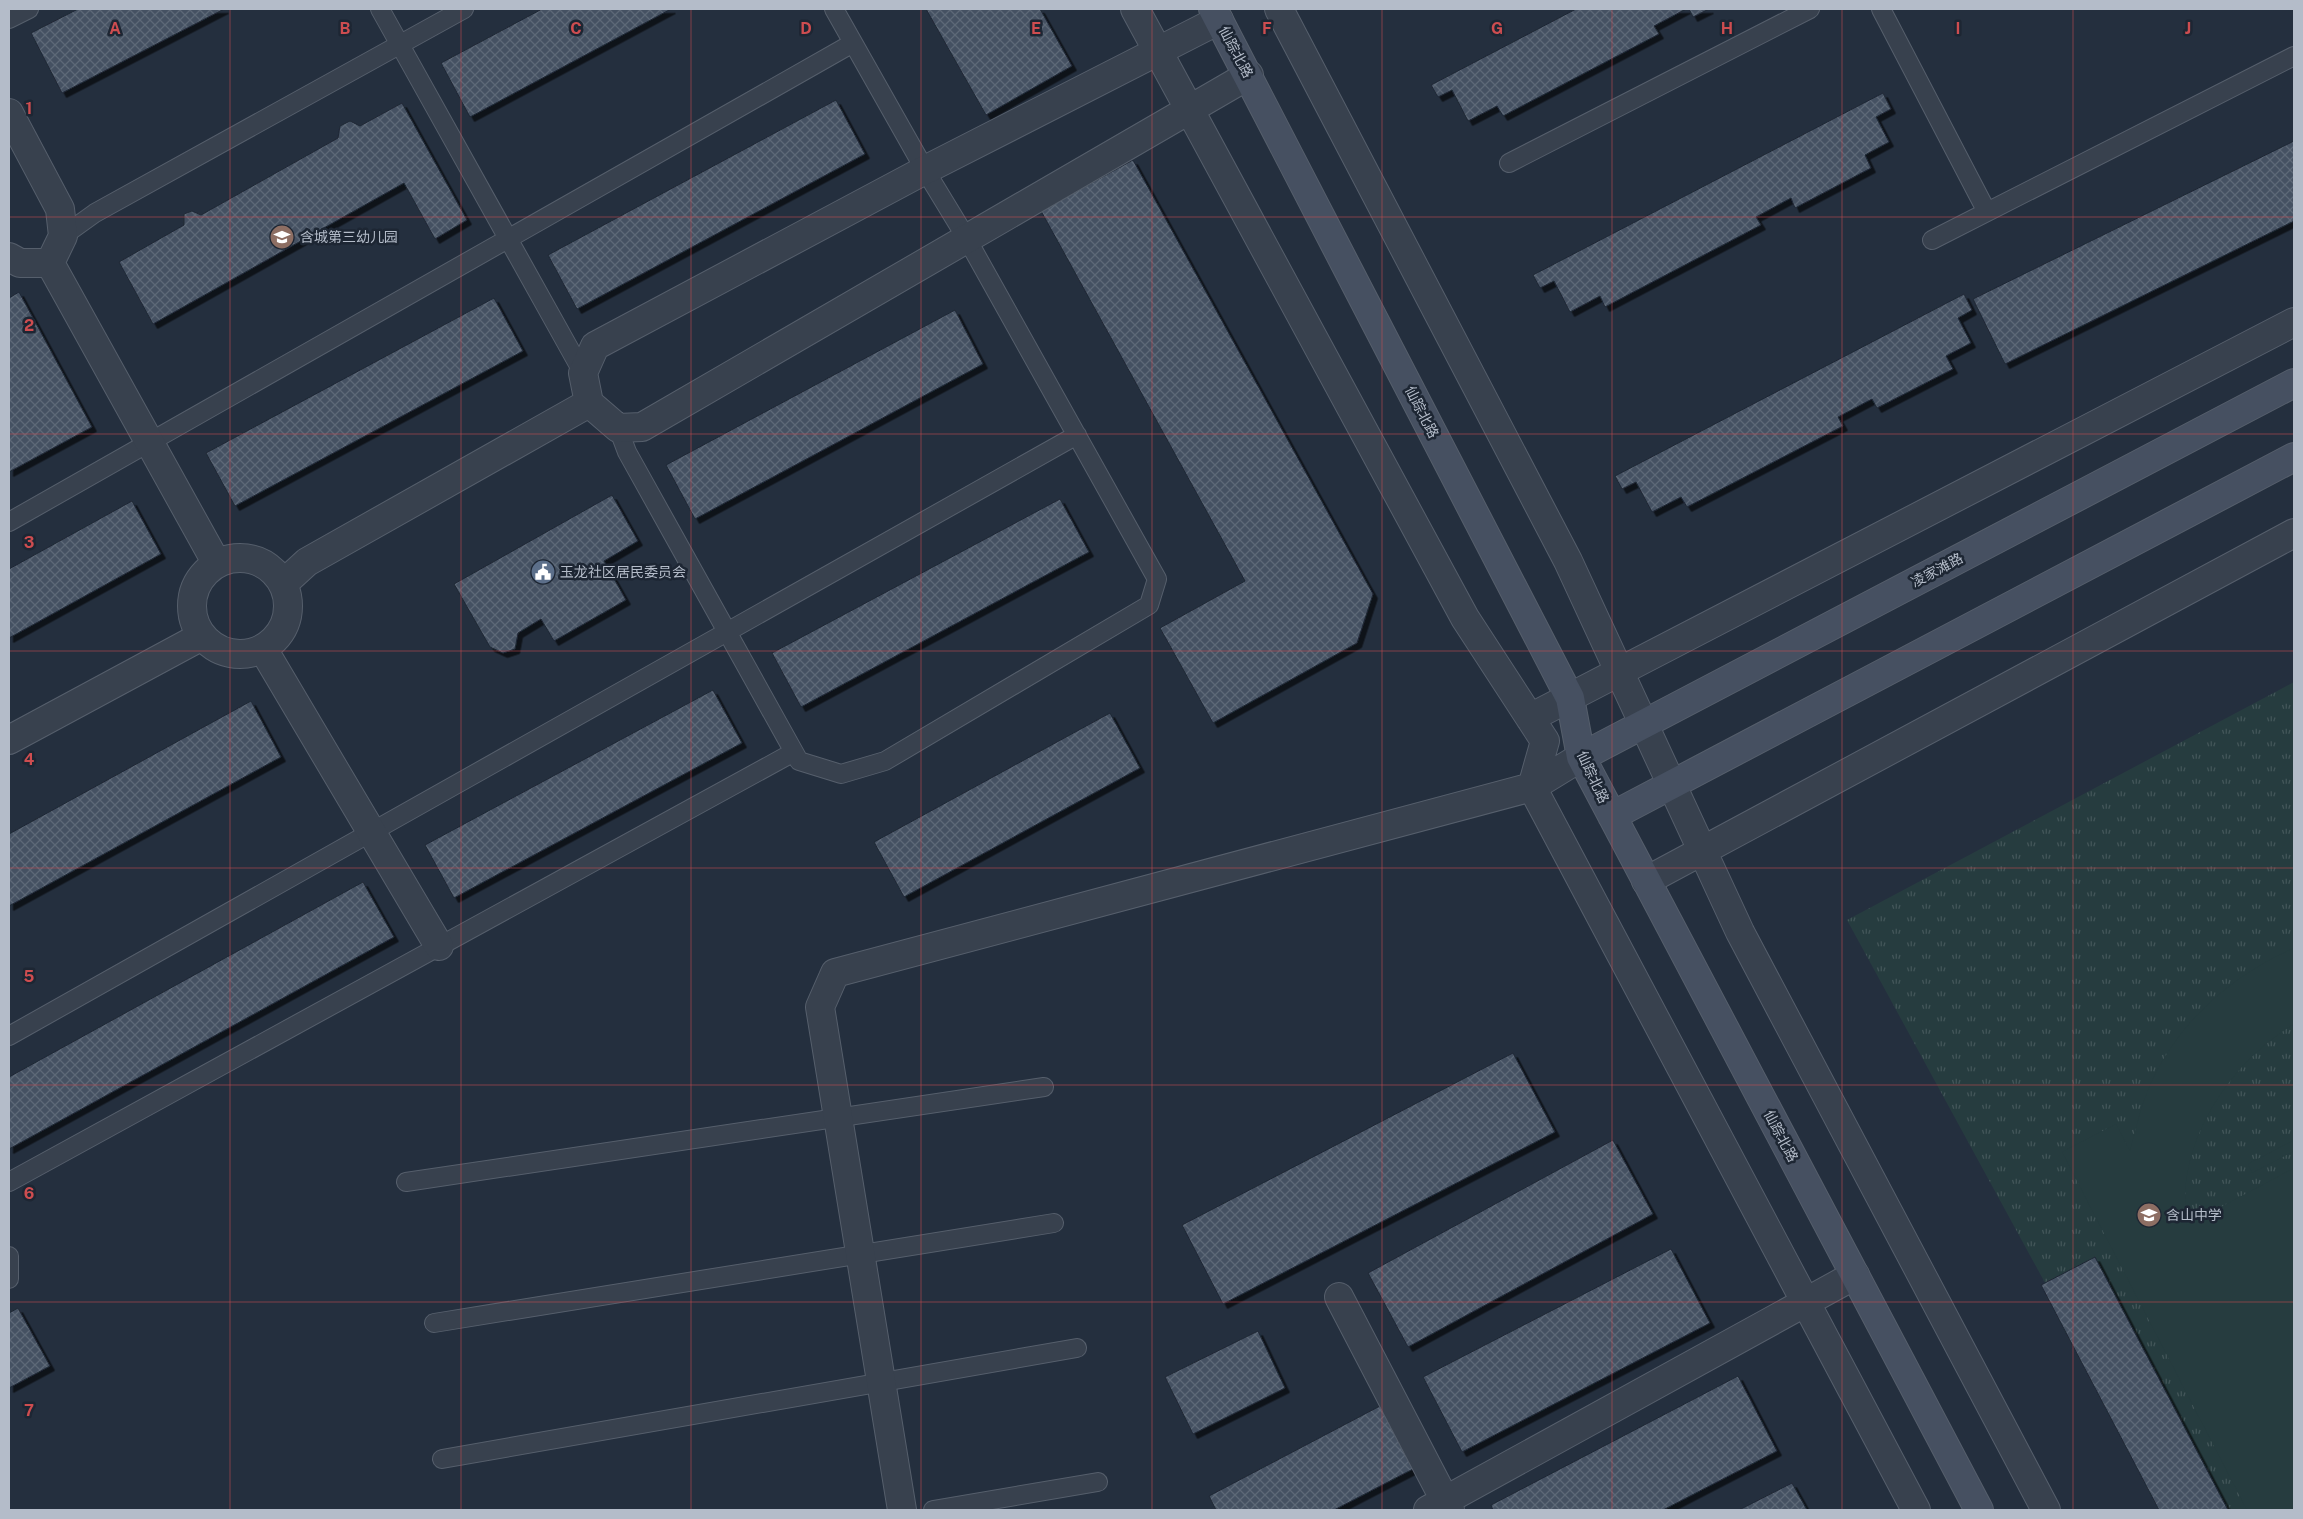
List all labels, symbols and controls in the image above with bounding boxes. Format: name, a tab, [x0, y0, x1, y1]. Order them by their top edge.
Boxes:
text: A	[109, 19, 121, 38]
text: B	[340, 19, 351, 38]
text: C	[570, 19, 582, 38]
text: D	[800, 19, 812, 38]
text: E	[1031, 19, 1041, 38]
text: F	[1262, 19, 1272, 38]
text: G	[1491, 19, 1503, 38]
text: H	[1721, 19, 1733, 38]
text: I	[1956, 19, 1960, 38]
text: J	[2185, 19, 2191, 38]
street label: 仙踪北路	[1216, 24, 1256, 80]
text: 1	[26, 99, 32, 118]
school or university icon: 含城第三幼儿园	[269, 224, 295, 250]
place label: 含城第三幼儿园	[300, 229, 398, 245]
text: 2	[24, 316, 34, 335]
street label: 仙踪北路	[1402, 383, 1442, 441]
text: 3	[24, 533, 34, 552]
street label: 凌家滩路	[1909, 550, 1965, 590]
public building icon: 玉龙社区居民委员会	[530, 559, 556, 585]
place label: 玉龙社区居民委员会	[560, 564, 686, 580]
street label: 仙踪北路	[1574, 748, 1612, 806]
text: 4	[24, 750, 35, 769]
text: 5	[24, 967, 35, 986]
street label: 仙踪北路	[1761, 1108, 1801, 1164]
text: 6	[24, 1184, 34, 1203]
school or university icon: 含山中学	[2136, 1202, 2162, 1228]
place label: 含山中学	[2166, 1207, 2222, 1223]
text: 7	[24, 1401, 34, 1420]

